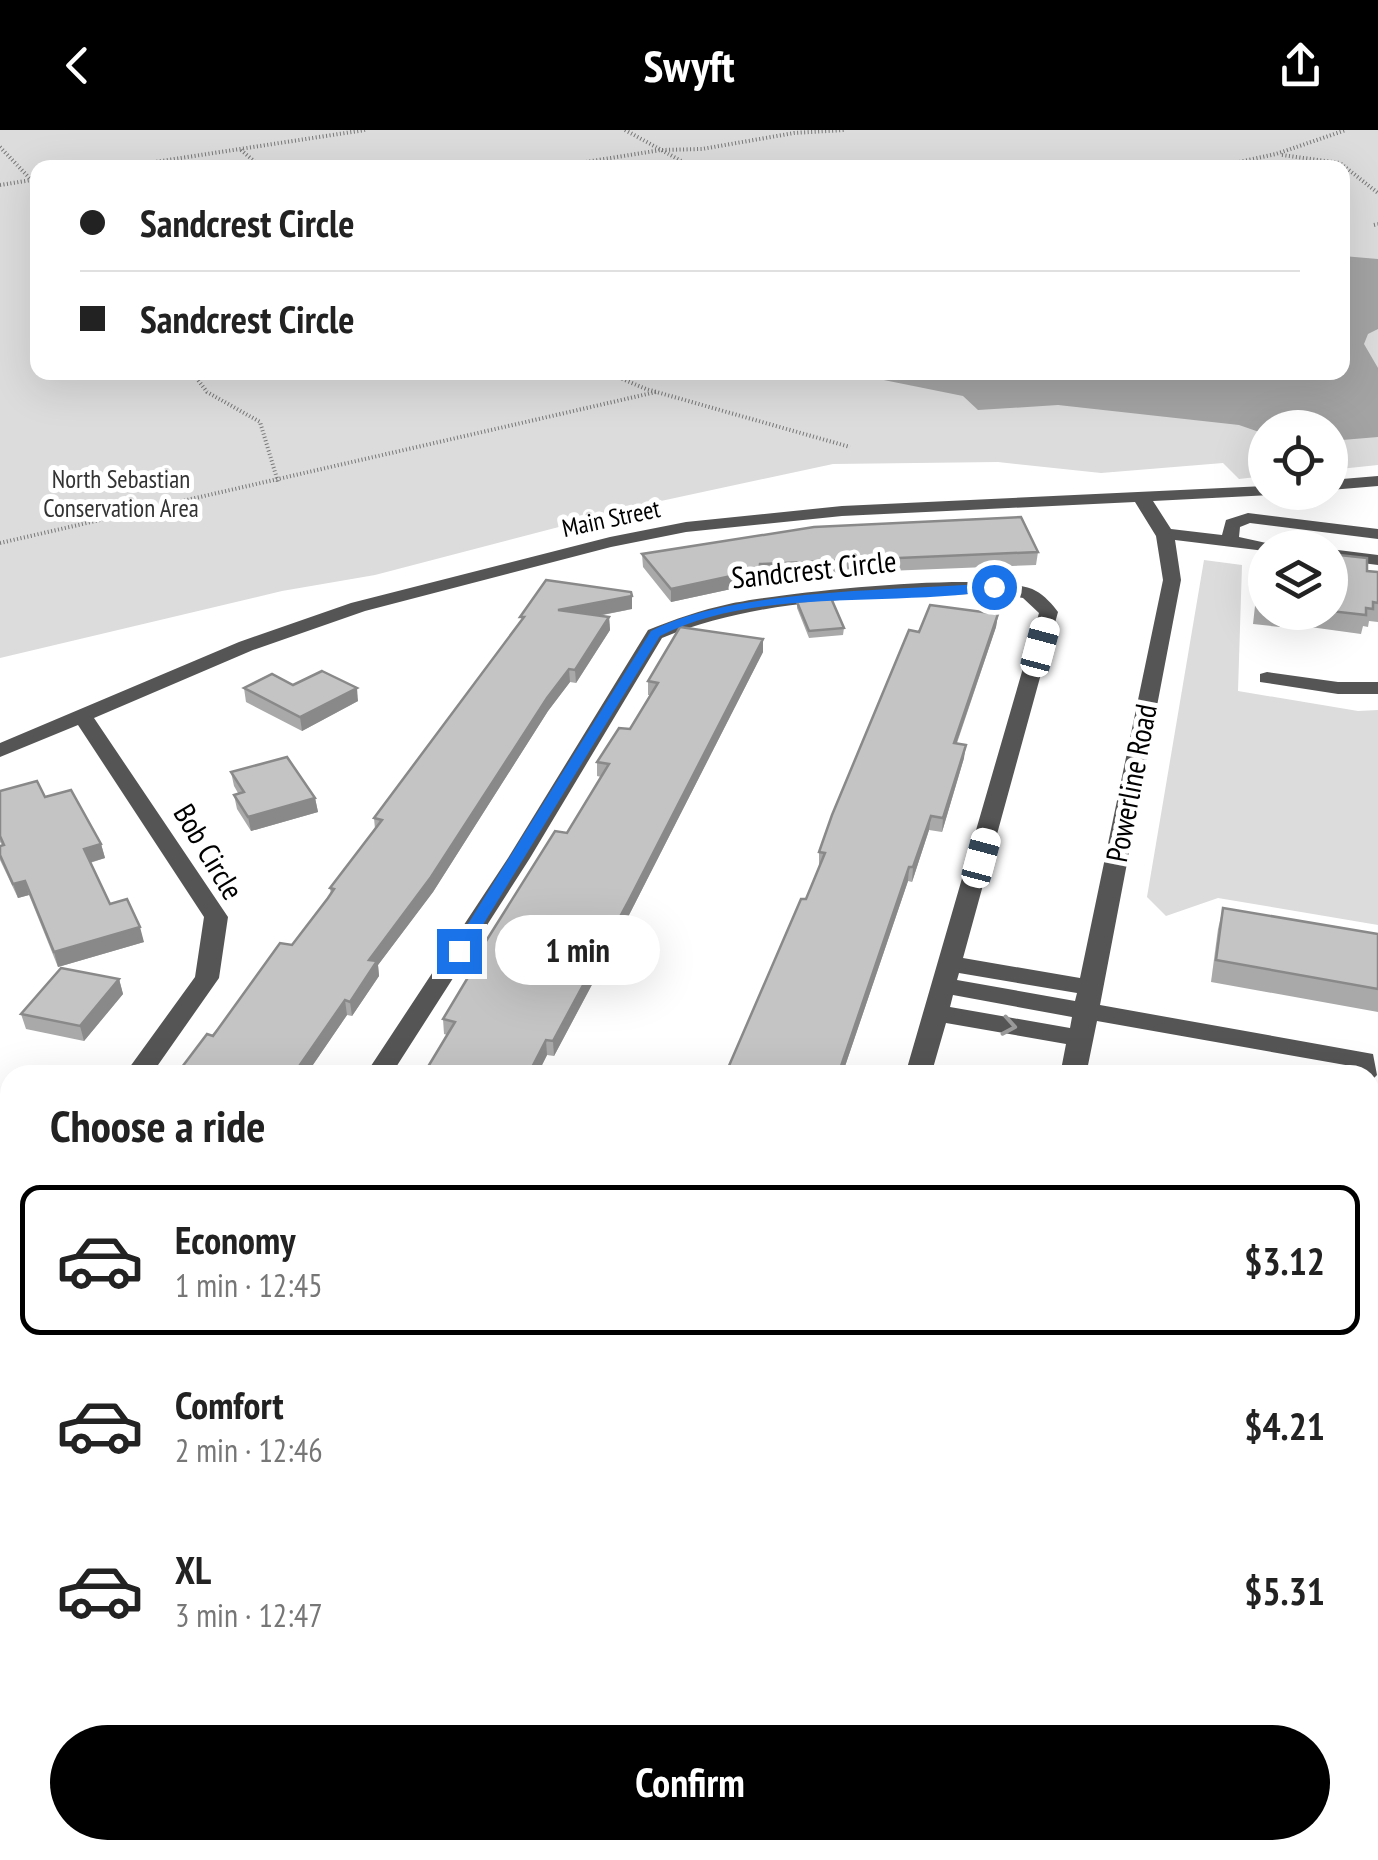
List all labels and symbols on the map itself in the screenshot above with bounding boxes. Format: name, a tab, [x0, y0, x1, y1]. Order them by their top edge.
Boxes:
park label: North Sebastian Conservation Area	[43, 463, 199, 524]
street label: Main Street	[559, 492, 663, 544]
street label: Sandcrest Circle	[729, 540, 898, 597]
route start	[972, 565, 1017, 610]
car	[1018, 614, 1062, 680]
street label: Powerline Road	[1096, 700, 1165, 865]
street label: Bob Circle	[166, 796, 253, 906]
car	[959, 825, 1003, 891]
callout: 1 min	[494, 916, 659, 986]
route end	[437, 929, 482, 974]
one-way arrow	[1000, 1015, 1017, 1036]

